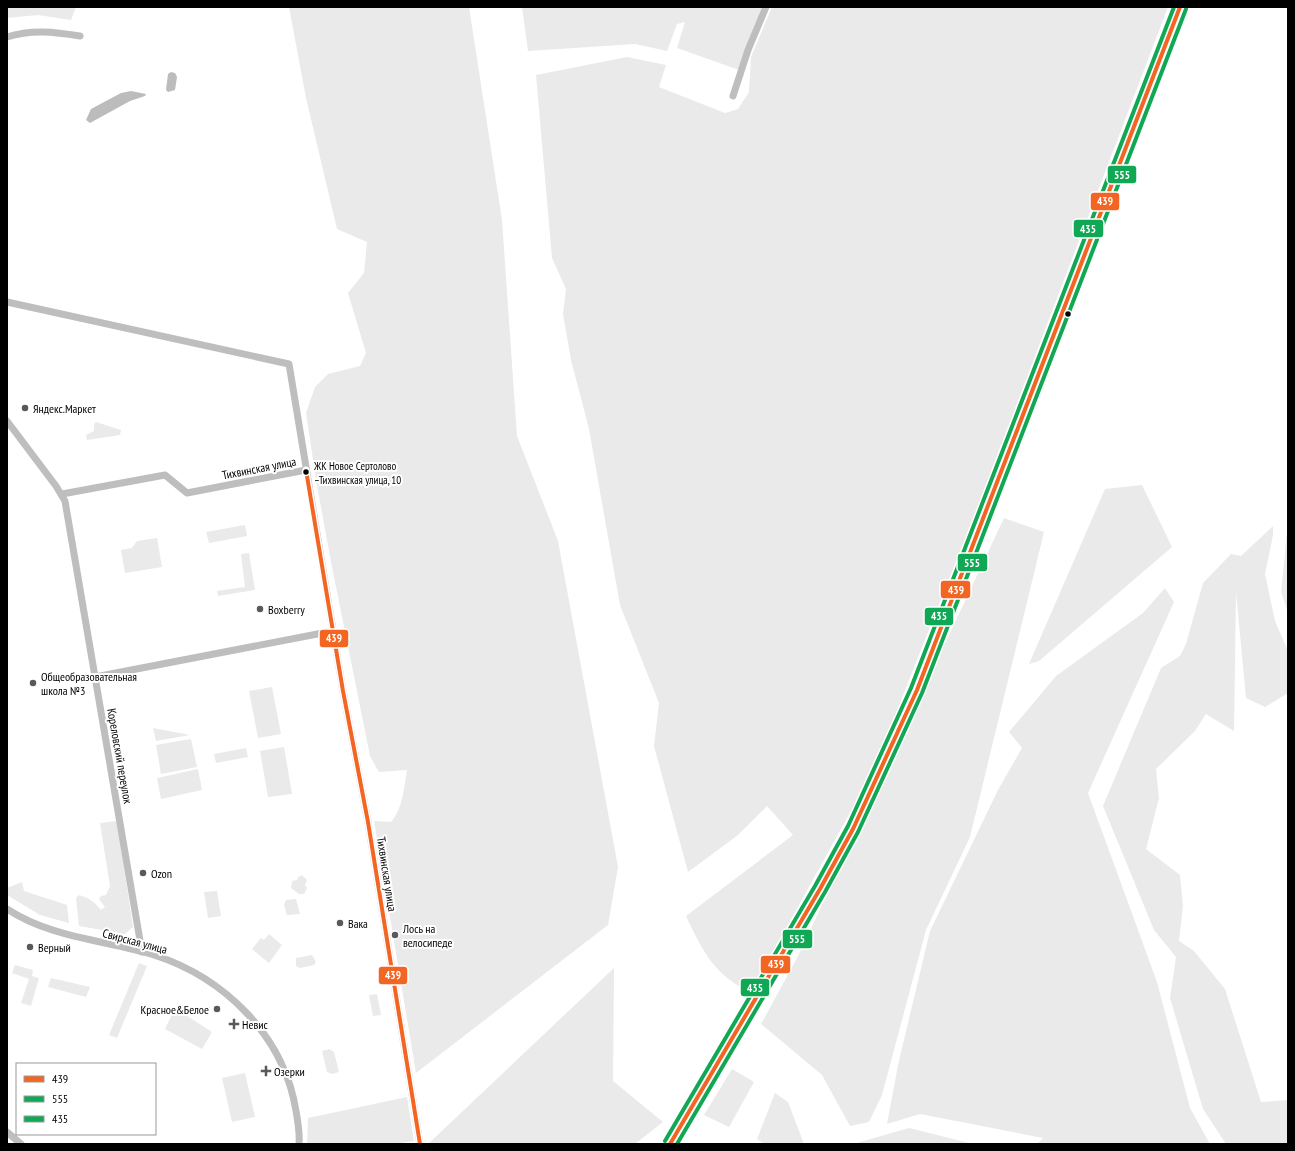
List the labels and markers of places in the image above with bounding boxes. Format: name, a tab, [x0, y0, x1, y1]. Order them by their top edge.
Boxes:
unlabelled marker	[1063, 309, 1073, 319]
place label: Яндекс.Маркет	[33, 401, 96, 416]
marker: Яндекс.Маркет	[20, 403, 30, 413]
place label: ЖК Новое Сертолово –Тихвинская улица, 10	[313, 459, 401, 487]
marker: ЖК Новое Сертолово –Тихвинская улица, 10	[301, 467, 311, 477]
place label: Boxberry	[268, 602, 305, 617]
marker: Boxberry	[255, 604, 265, 614]
place label: Общеобразовательная школа №3	[41, 669, 137, 698]
marker: Общеобразовательная школа №3	[28, 678, 38, 688]
place label: Ozon	[151, 866, 172, 881]
marker: Ozon	[138, 868, 148, 878]
place label: Вака	[348, 916, 368, 931]
marker: Вака	[335, 918, 345, 928]
place label: Лось на велосипеде	[402, 921, 452, 950]
marker: Лось на велосипеде	[390, 930, 400, 940]
place label: Верный	[38, 940, 71, 955]
marker: Верный	[25, 942, 35, 952]
place label: Красное&Белое	[140, 1002, 209, 1017]
marker: Красное&Белое	[212, 1004, 222, 1014]
place label: Невис	[242, 1017, 268, 1032]
marker: Невис	[229, 1019, 239, 1029]
place label: Озерки	[274, 1064, 305, 1079]
marker: Озерки	[261, 1066, 271, 1076]

